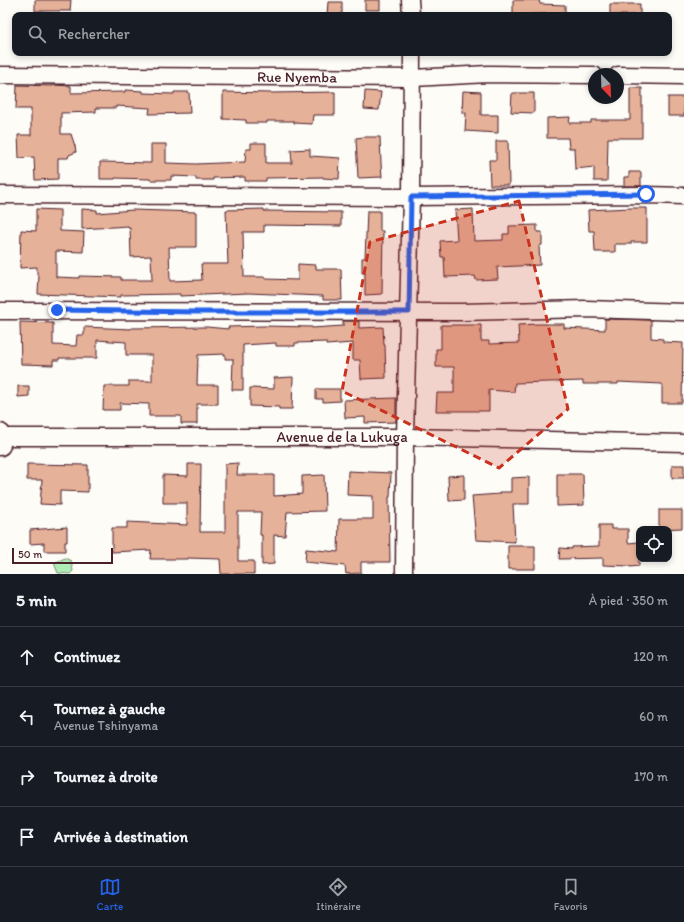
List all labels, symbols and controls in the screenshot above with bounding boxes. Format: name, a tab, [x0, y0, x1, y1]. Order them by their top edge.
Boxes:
search box	[12, 12, 672, 56]
icon: search	[26, 23, 48, 45]
text: Rechercher	[58, 25, 130, 43]
street label: Rue Nyemba	[257, 68, 337, 86]
north arrow	[588, 68, 624, 104]
route start	[637, 185, 655, 203]
route end	[48, 301, 66, 319]
street label: Avenue de la Lukuga	[276, 428, 408, 446]
map controls	[636, 526, 672, 562]
button: locate	[636, 526, 672, 562]
scale bar	[12, 546, 113, 565]
text: 50 m	[18, 548, 42, 561]
text: 5 min	[16, 590, 56, 610]
text: À pied · 350 m	[589, 593, 668, 608]
icon: ahead	[16, 646, 38, 668]
text: Continuez	[54, 648, 120, 666]
text: 120 m	[633, 649, 668, 664]
text: Tournez à gauche	[54, 700, 165, 718]
icon: left	[16, 706, 38, 728]
text: 60 m	[639, 709, 668, 724]
text: Avenue Tshinyama	[54, 718, 158, 733]
icon: right	[16, 766, 38, 788]
text: Tournez à droite	[54, 768, 158, 786]
text: 170 m	[634, 769, 668, 784]
icon: arrive	[16, 826, 38, 848]
text: Arrivée à destination	[54, 828, 188, 846]
tab: Carte	[97, 876, 123, 913]
tab: Itinéraire	[316, 876, 361, 913]
tab: Favoris	[554, 876, 587, 913]

